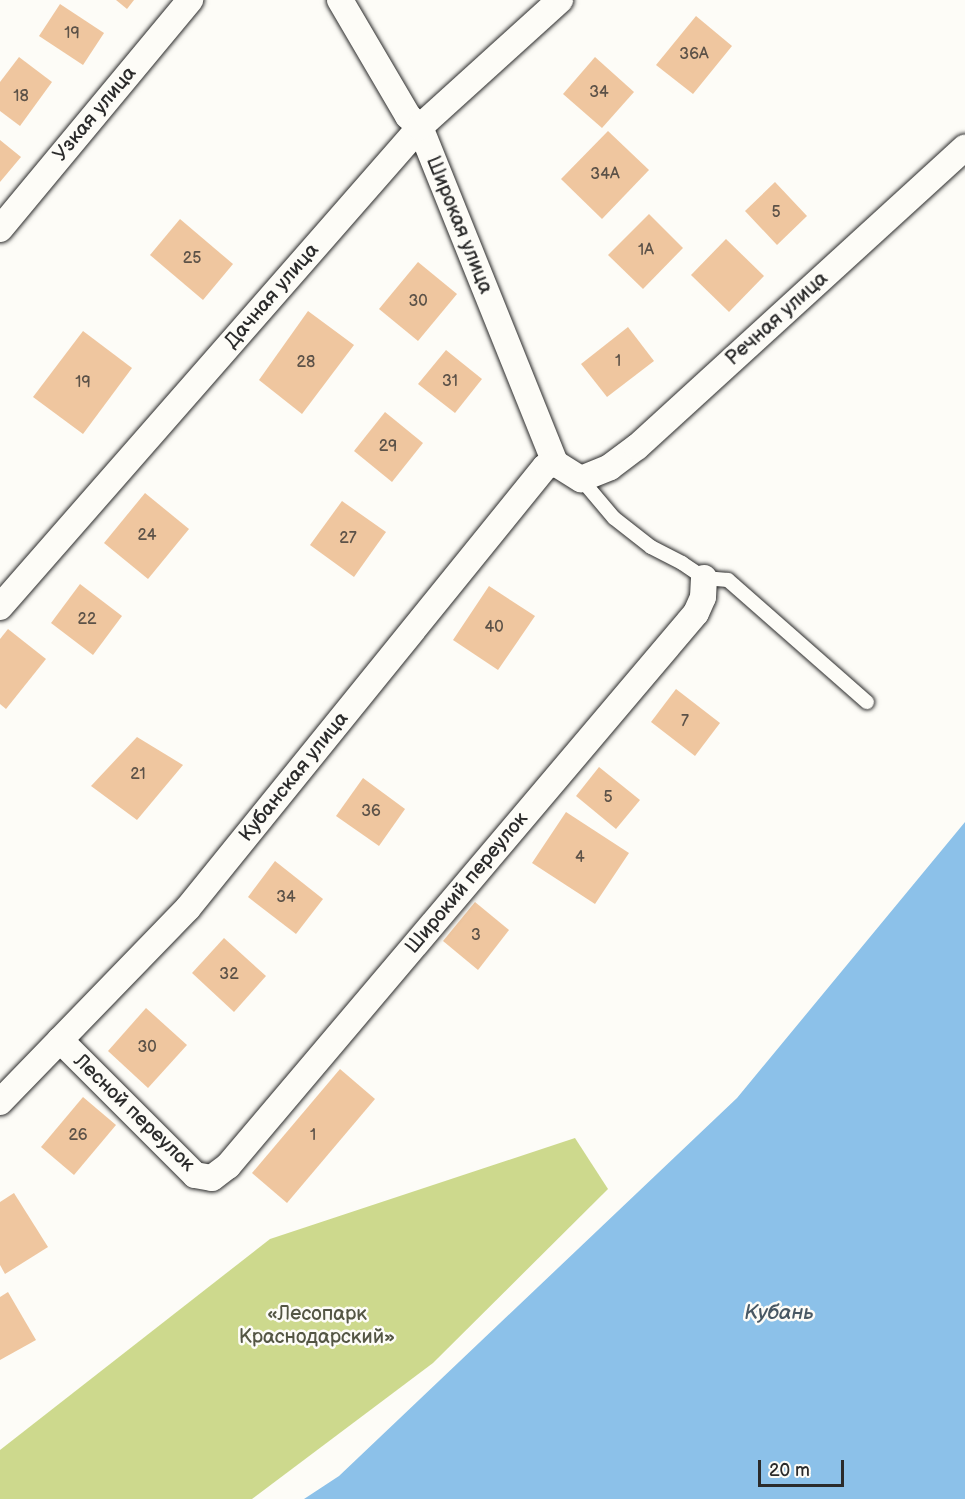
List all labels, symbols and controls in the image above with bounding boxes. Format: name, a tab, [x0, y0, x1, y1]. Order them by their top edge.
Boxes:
house number: 19	[64, 24, 80, 44]
house number: 36А	[679, 45, 709, 65]
street label: Узкая улица	[48, 62, 142, 166]
house number: 34	[589, 83, 609, 103]
house number: 18	[13, 87, 29, 107]
street label: Широкая улица	[420, 153, 498, 297]
house number: 34А	[590, 165, 620, 185]
house number: 5	[771, 203, 781, 223]
street label: Дачная улица	[220, 239, 324, 353]
house number: 1А	[638, 241, 654, 261]
house number: 25	[183, 249, 201, 269]
street label: Речная улица	[721, 267, 833, 371]
house number: 30	[408, 292, 428, 312]
house number: 1	[615, 352, 621, 372]
house number: 28	[297, 353, 315, 373]
house number: 31	[442, 372, 458, 392]
house number: 19	[75, 373, 91, 393]
house number: 29	[379, 437, 397, 457]
house number: 24	[138, 526, 156, 546]
house number: 27	[339, 529, 357, 549]
house number: 22	[78, 610, 96, 630]
house number: 40	[484, 618, 504, 638]
street label: Кубанская улица	[234, 707, 354, 847]
house number: 7	[681, 712, 689, 732]
house number: 21	[130, 765, 146, 785]
house number: 5	[603, 788, 613, 808]
house number: 36	[361, 802, 381, 822]
street label: Широкий переулок	[401, 807, 533, 959]
house number: 4	[575, 848, 585, 868]
house number: 34	[276, 888, 296, 908]
house number: 3	[471, 926, 481, 946]
house number: 32	[219, 965, 239, 985]
house number: 30	[137, 1038, 157, 1058]
street label: Лесной переулок	[68, 1049, 200, 1177]
house number: 26	[68, 1126, 88, 1146]
house number: 1	[310, 1126, 316, 1146]
water label: Кубань	[744, 1300, 814, 1326]
park label: «Лесопарк Краснодарский»	[239, 1303, 395, 1350]
scale bar	[761, 1448, 846, 1486]
text: 20 m	[769, 1460, 810, 1481]

